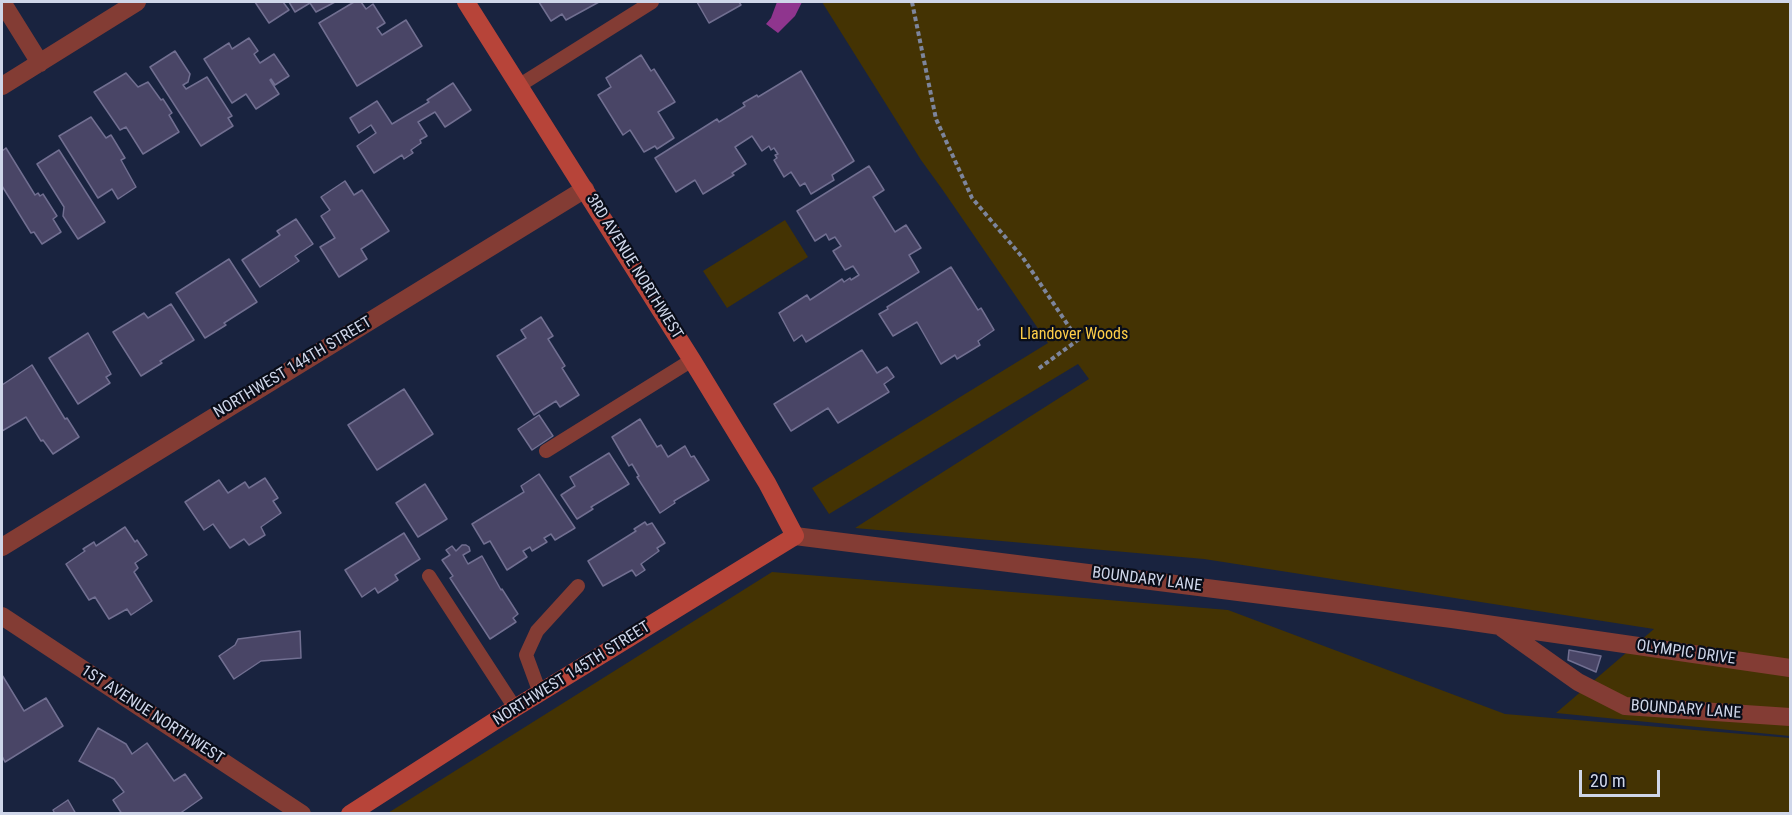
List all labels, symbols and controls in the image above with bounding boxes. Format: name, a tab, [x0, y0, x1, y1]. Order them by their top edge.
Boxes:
street label: 3RD AVENUE NORTHWEST	[581, 191, 687, 343]
street label: NORTHWEST 144TH STREET	[210, 313, 376, 423]
park label: Llandover Woods	[1020, 325, 1128, 345]
street label: BOUNDARY LANE	[1091, 564, 1203, 596]
street label: NORTHWEST 145TH STREET	[490, 618, 654, 730]
street label: OLYMPIC DRIVE	[1635, 637, 1737, 669]
street label: 1ST AVENUE NORTHWEST	[77, 662, 227, 768]
street label: BOUNDARY LANE	[1630, 697, 1742, 723]
scale bar	[1582, 758, 1663, 796]
text: 20 m	[1590, 770, 1625, 791]

